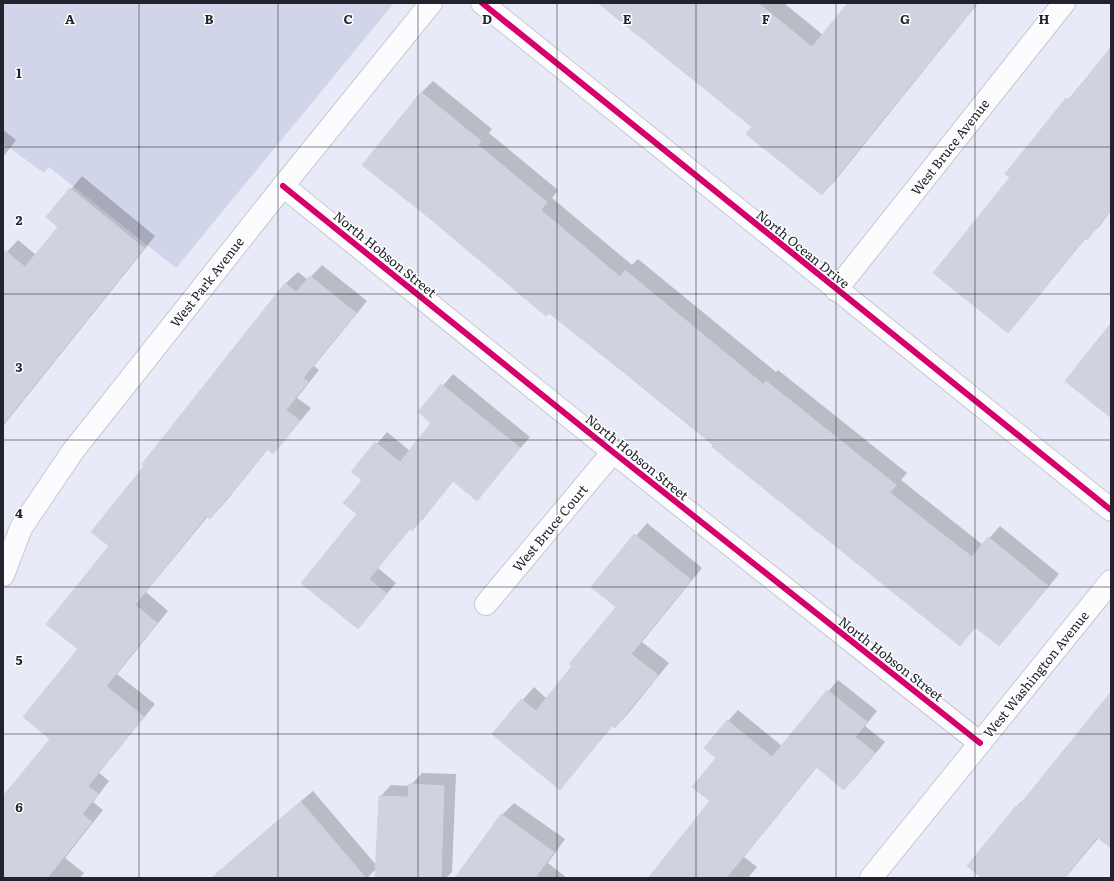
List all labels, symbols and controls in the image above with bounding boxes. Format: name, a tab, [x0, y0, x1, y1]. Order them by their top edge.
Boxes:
text: A	[65, 9, 75, 28]
text: B	[205, 9, 214, 28]
text: C	[343, 9, 353, 28]
text: D	[482, 9, 492, 28]
text: E	[623, 9, 632, 28]
text: F	[762, 9, 770, 28]
text: G	[900, 9, 910, 28]
text: H	[1039, 9, 1050, 28]
text: 1	[16, 63, 22, 82]
street label: West Bruce Avenue	[906, 94, 993, 199]
street label: North Ocean Drive	[752, 205, 854, 293]
street label: North Hobson Street	[330, 206, 442, 302]
text: 2	[16, 210, 23, 229]
street label: West Park Avenue	[165, 232, 248, 331]
text: 3	[15, 357, 23, 376]
street label: North Hobson Street	[582, 409, 694, 505]
street label: West Bruce Court	[508, 480, 592, 575]
text: 4	[15, 503, 23, 522]
street label: West Washington Avenue	[978, 606, 1093, 741]
street label: North Hobson Street	[835, 612, 948, 706]
text: 5	[15, 650, 23, 669]
text: 6	[15, 797, 23, 816]

